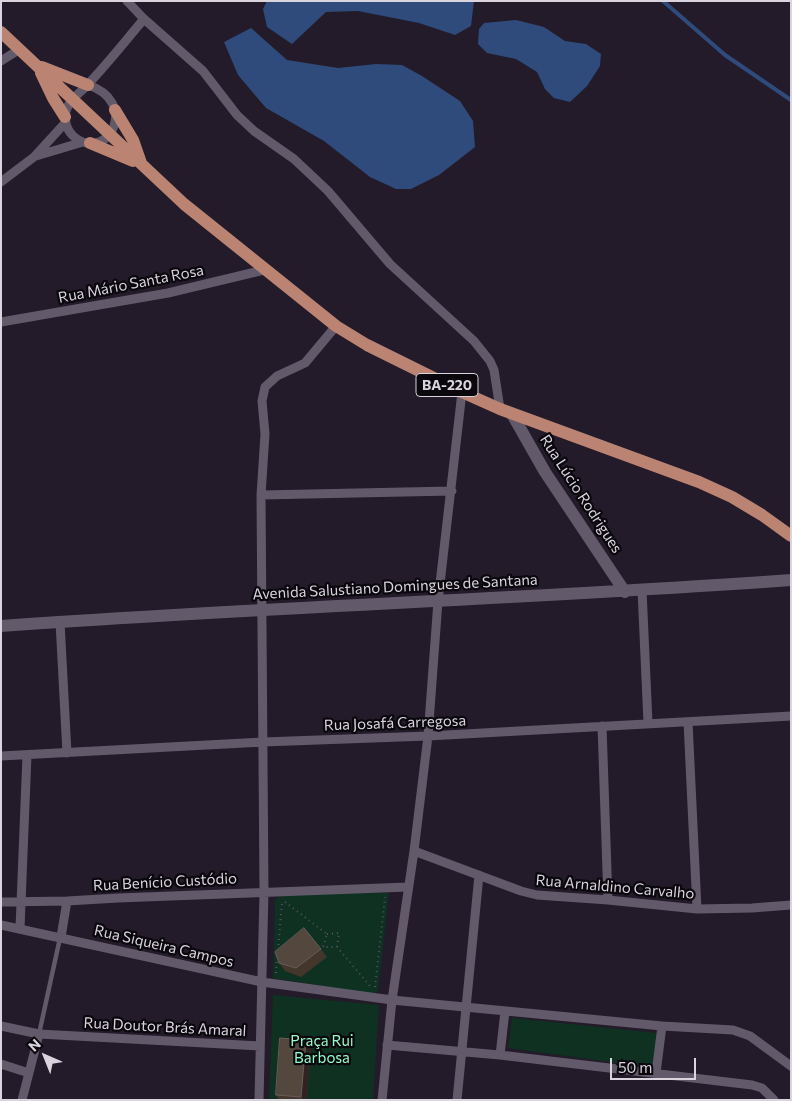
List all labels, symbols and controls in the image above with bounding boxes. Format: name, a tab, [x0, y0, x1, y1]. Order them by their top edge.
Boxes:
street label: Rua Mário Santa Rosa	[57, 261, 205, 307]
road number: BA-220	[416, 374, 478, 396]
street label: Rua Lúcio Rodrigues	[536, 431, 626, 557]
street label: Avenida Salustiano Domingues de Santana	[252, 571, 538, 603]
street label: Rua Josafá Carregosa	[323, 712, 467, 734]
street label: Rua Benício Custódio	[93, 869, 237, 895]
street label: Rua Arnaldino Carvalho	[535, 871, 695, 903]
street label: Rua Siqueira Campos	[92, 921, 236, 971]
street label: Rua Doutor Brás Amaral	[83, 1014, 247, 1040]
north arrow	[20, 1031, 70, 1081]
park label: Praça Rui Barbosa	[290, 1032, 354, 1067]
text: N	[25, 1035, 44, 1055]
scale bar	[612, 1048, 698, 1080]
text: 50 m	[618, 1058, 652, 1076]

